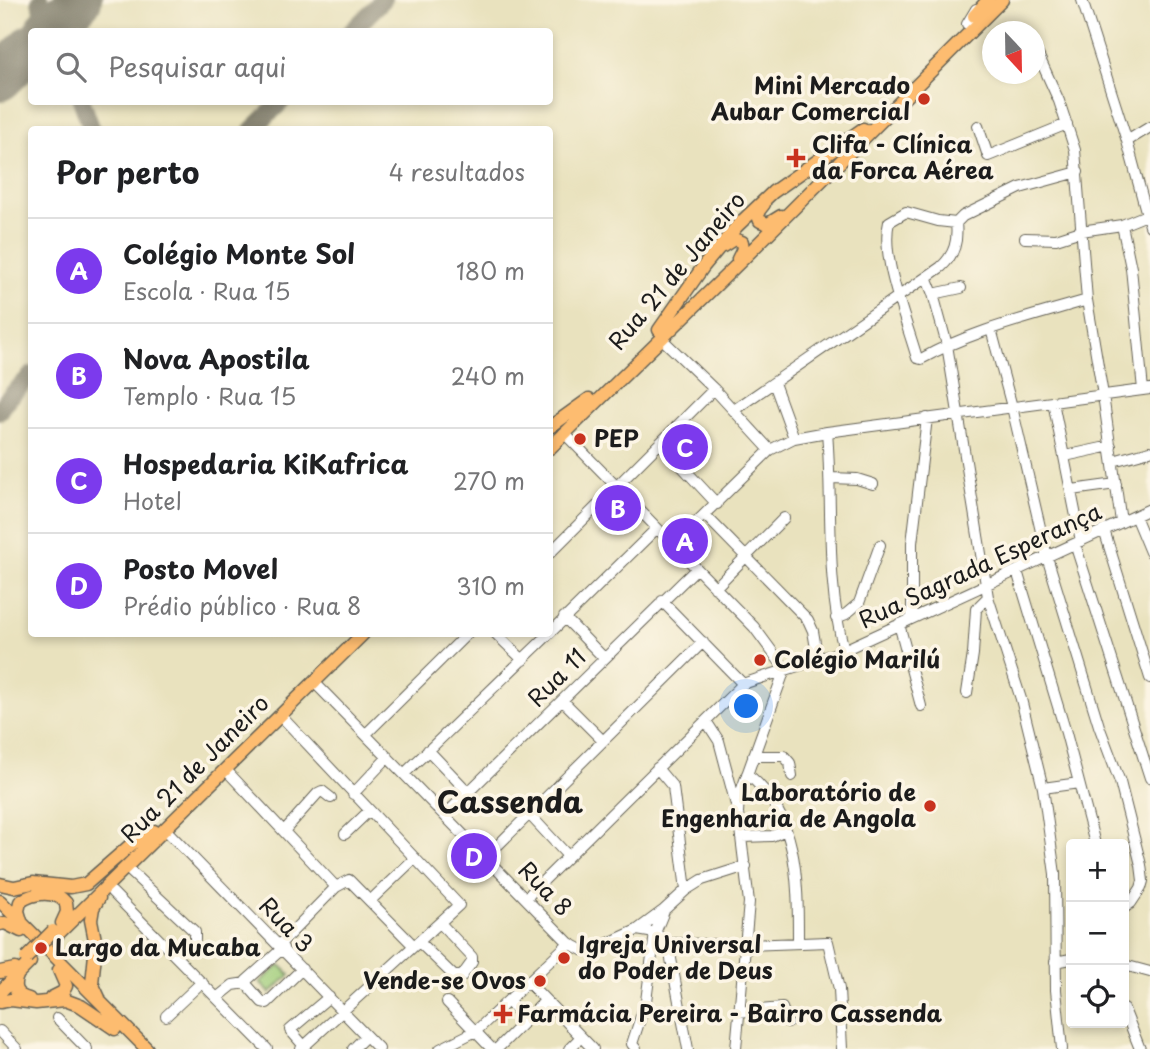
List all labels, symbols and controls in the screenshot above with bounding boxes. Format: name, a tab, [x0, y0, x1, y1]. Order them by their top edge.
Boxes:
north arrow	[982, 21, 1045, 84]
search box	[28, 28, 553, 105]
text: Pesquisar aqui	[108, 47, 286, 86]
icon: search	[52, 48, 90, 86]
place label: Mini Mercado Aubar Comercial	[710, 67, 910, 128]
marker: Mini Mercado Aubar Comercial	[916, 91, 932, 107]
place label: Clifa - Clínica da Forca Aérea	[812, 126, 994, 187]
marker: Clifa - Clínica da Forca Aérea	[786, 148, 806, 168]
text: Por perto	[56, 149, 199, 194]
text: 4 resultados	[389, 154, 525, 189]
street label: Rua 21 de Janeiro	[599, 183, 753, 357]
text: Colégio Monte Sol	[123, 234, 355, 273]
text: A	[70, 253, 88, 288]
text: 180 m	[456, 253, 525, 288]
text: Escola · Rua 15	[123, 273, 290, 308]
text: Nova Apostila	[123, 339, 310, 378]
text: B	[71, 358, 87, 393]
text: 240 m	[451, 358, 525, 393]
text: Templo · Rua 15	[123, 378, 296, 413]
place label: PEP	[594, 420, 639, 455]
pin: C	[662, 421, 708, 473]
marker: PEP	[572, 431, 588, 447]
text: Hospedaria KiKafrica	[123, 444, 409, 483]
text: C	[70, 463, 88, 498]
text: 270 m	[453, 463, 525, 498]
pin: B	[595, 482, 641, 534]
text: Hotel	[123, 483, 182, 518]
street label: Rua Sagrada Esperança	[852, 493, 1106, 636]
pin: A	[662, 515, 708, 567]
text: Posto Movel	[123, 549, 278, 588]
text: D	[70, 568, 88, 603]
text: 310 m	[456, 568, 525, 603]
text: Prédio público · Rua 8	[123, 588, 361, 623]
street label: Rua 11	[519, 640, 593, 714]
place label: Colégio Marilú	[774, 641, 940, 676]
marker: Colégio Marilú	[752, 652, 768, 668]
street label: Rua 21 de Janeiro	[112, 686, 276, 850]
your location	[729, 689, 763, 723]
place label: Laboratório de Engenharia de Angola	[661, 774, 917, 835]
district label: Cassenda	[437, 778, 584, 823]
marker: Laboratório de Engenharia de Angola	[922, 798, 938, 814]
pin: D	[451, 830, 497, 882]
map controls	[1066, 839, 1129, 1028]
button: +	[1066, 839, 1129, 902]
street label: Rua 8	[511, 852, 581, 924]
street label: Rua 3	[252, 888, 323, 960]
button: −	[1066, 902, 1129, 965]
place label: Igreja Universal do Poder de Deus	[578, 926, 773, 987]
place label: Largo da Mucaba	[55, 929, 261, 964]
marker: Largo da Mucaba	[33, 940, 49, 956]
marker: Igreja Universal do Poder de Deus	[556, 950, 572, 966]
place label: Vende-se Ovos	[363, 962, 526, 997]
button: locate	[1066, 965, 1129, 1028]
marker: Vende-se Ovos	[532, 973, 548, 989]
place label: Farmácia Pereira - Bairro Cassenda	[517, 995, 942, 1030]
marker: Farmácia Pereira - Bairro Cassenda	[495, 1006, 511, 1022]

